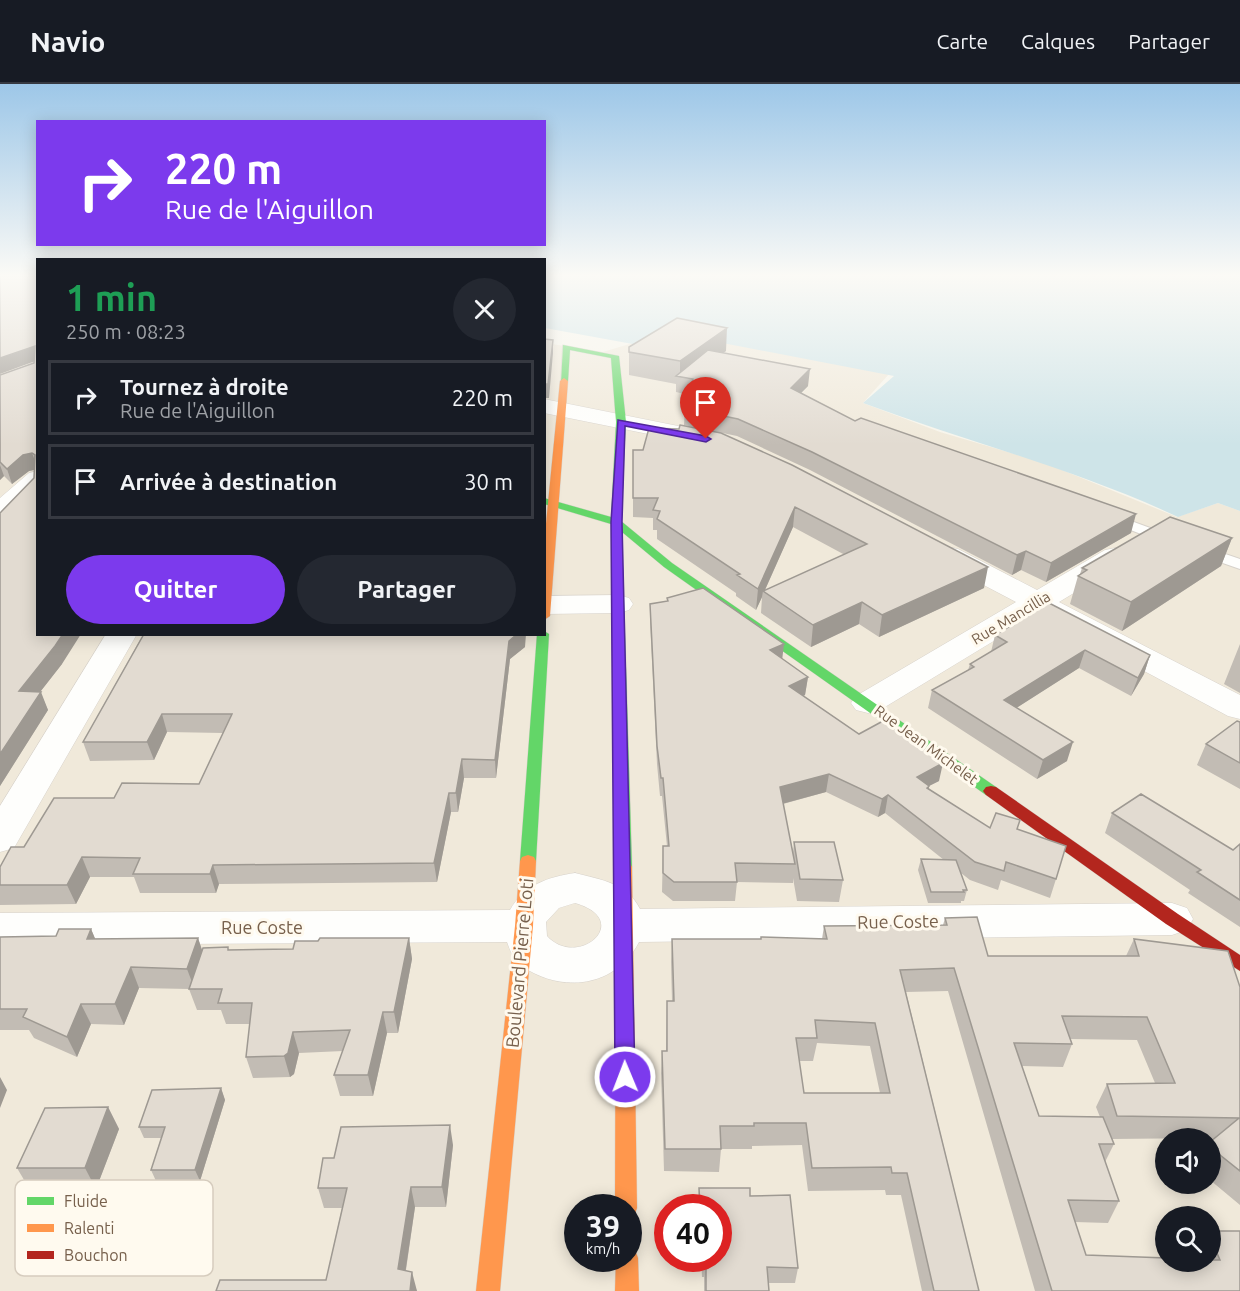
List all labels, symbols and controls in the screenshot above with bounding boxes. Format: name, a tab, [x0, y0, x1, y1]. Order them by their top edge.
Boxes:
text: Navio	[30, 26, 105, 57]
text: Carte	[937, 29, 988, 53]
text: Calques	[1021, 29, 1095, 53]
text: Partager	[1128, 29, 1210, 53]
icon: right	[66, 144, 144, 222]
text: 220 m	[165, 145, 282, 192]
text: Rue de l'Aiguillon	[165, 194, 374, 224]
text: 1 min	[66, 277, 157, 318]
button: close	[453, 278, 516, 341]
text: 250 m · 08:23	[66, 320, 186, 343]
text: Tournez à droite	[120, 374, 289, 399]
pin	[680, 377, 731, 439]
icon: right	[69, 381, 102, 414]
text: 220 m	[452, 385, 513, 410]
icon: arrive	[689, 386, 722, 419]
text: Rue de l'Aiguillon	[120, 399, 275, 422]
icon: arrive	[69, 465, 102, 498]
text: Arrivée à destination	[120, 469, 337, 494]
text: 30 m	[464, 469, 513, 494]
button: Quitter	[66, 555, 285, 624]
button: Partager	[297, 555, 516, 624]
street label: Rue Mancillia	[968, 587, 1053, 648]
street label: Rue Jean Michelet	[871, 701, 981, 788]
street label: Boulevard Pierre Loti	[502, 877, 536, 1049]
street label: Rue Coste	[857, 910, 939, 932]
street label: Rue Coste	[221, 917, 303, 937]
position arrow	[593, 1045, 657, 1109]
map controls	[1155, 1128, 1221, 1272]
button: sound	[1155, 1128, 1221, 1194]
legend	[15, 1180, 213, 1276]
text: Fluide	[64, 1192, 108, 1210]
speed limit sign: 40	[654, 1194, 732, 1272]
button: search	[1155, 1206, 1221, 1272]
text: 39	[586, 1209, 620, 1243]
text: Ralenti	[64, 1219, 115, 1237]
text: km/h	[586, 1240, 620, 1257]
text: Bouchon	[64, 1246, 128, 1264]

